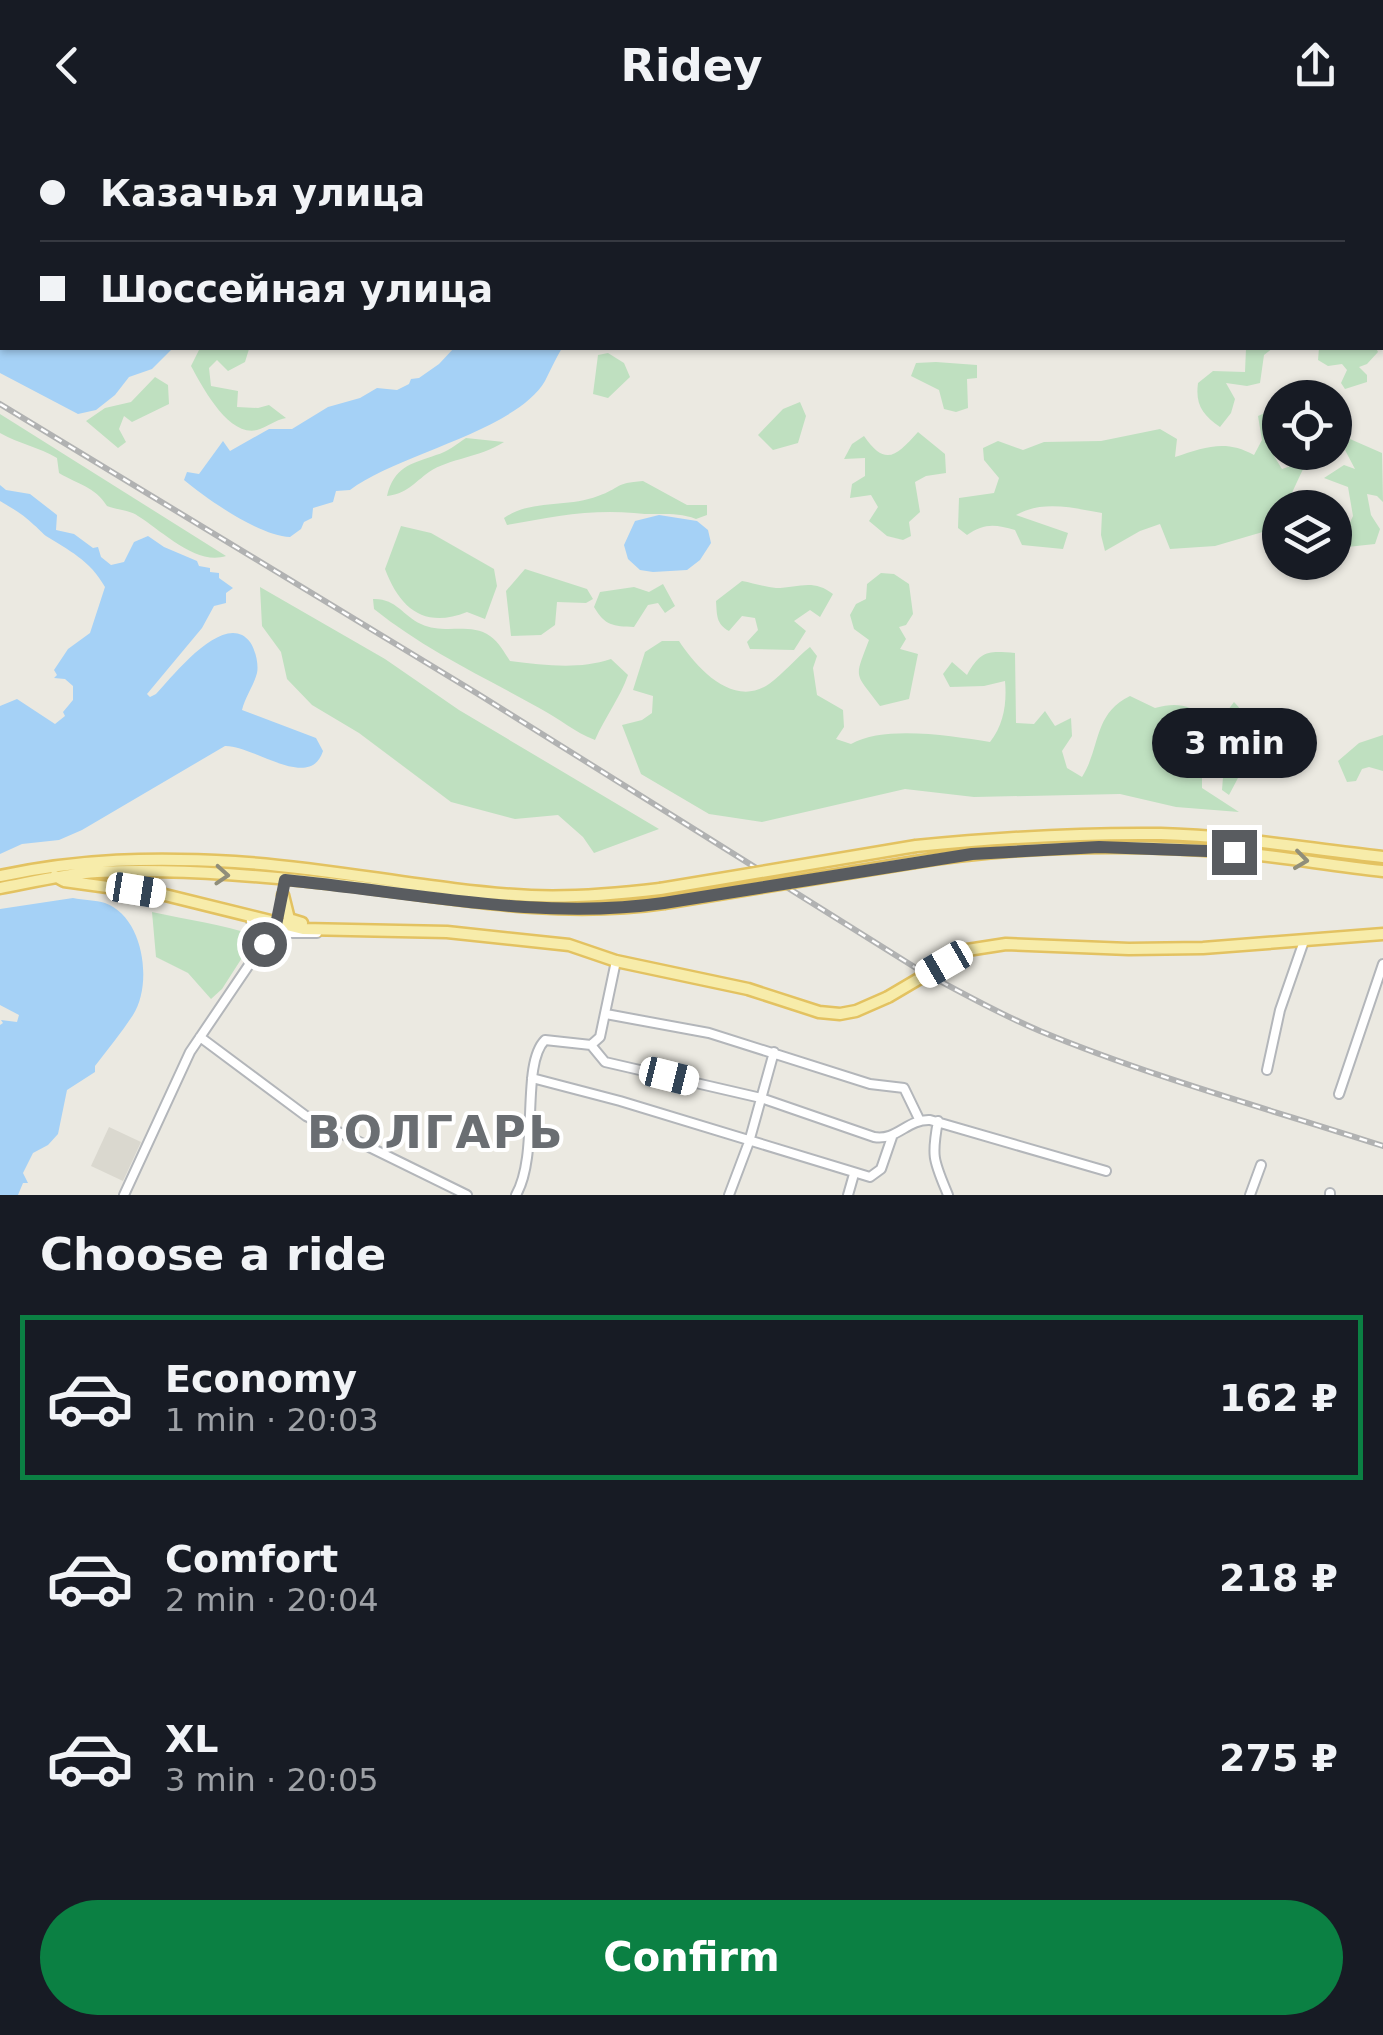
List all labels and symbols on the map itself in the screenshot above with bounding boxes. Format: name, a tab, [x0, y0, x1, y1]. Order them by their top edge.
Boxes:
callout: 3 min	[1152, 707, 1316, 777]
route end	[1212, 830, 1257, 875]
one-way arrow	[1294, 849, 1310, 870]
one-way arrow	[215, 864, 231, 885]
car	[104, 870, 168, 910]
route start	[242, 922, 287, 967]
car	[911, 936, 977, 992]
car	[636, 1054, 702, 1098]
district label: ВОЛГАРЬ	[307, 1106, 565, 1159]

